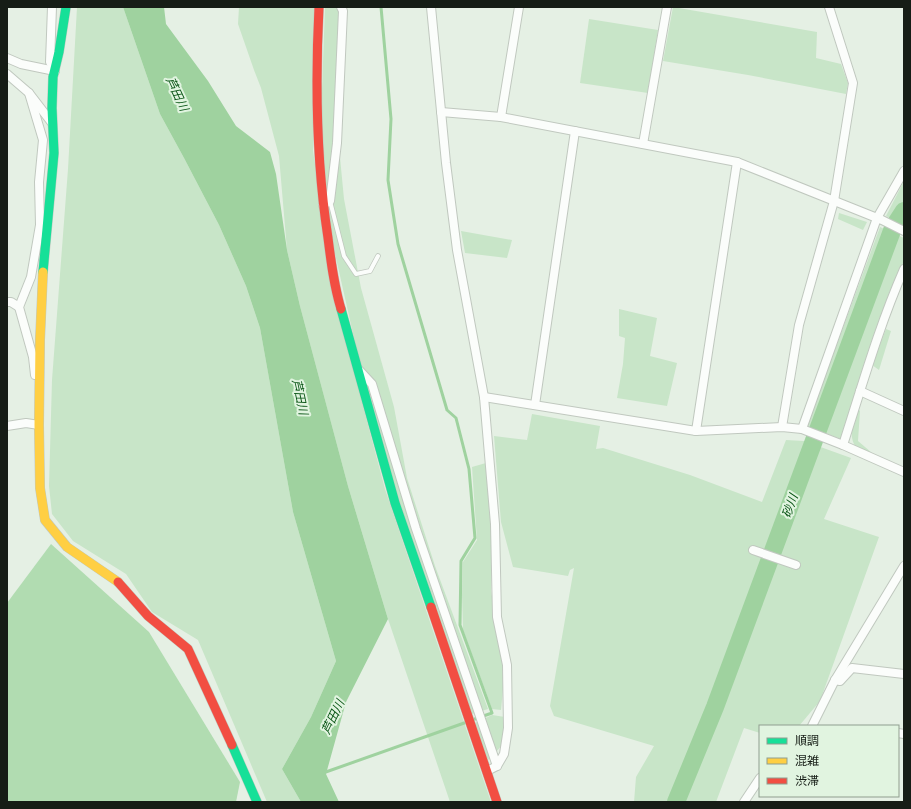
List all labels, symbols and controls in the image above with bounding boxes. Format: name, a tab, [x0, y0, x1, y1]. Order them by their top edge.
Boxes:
water label: 芦田川	[162, 74, 193, 116]
water label: 芦田川	[288, 378, 312, 418]
water label: 砂川	[778, 490, 802, 520]
water label: 芦田川	[318, 696, 349, 737]
legend	[759, 725, 899, 797]
text: 順調	[795, 733, 819, 749]
text: 混雑	[795, 753, 819, 769]
text: 渋滞	[795, 773, 819, 789]

